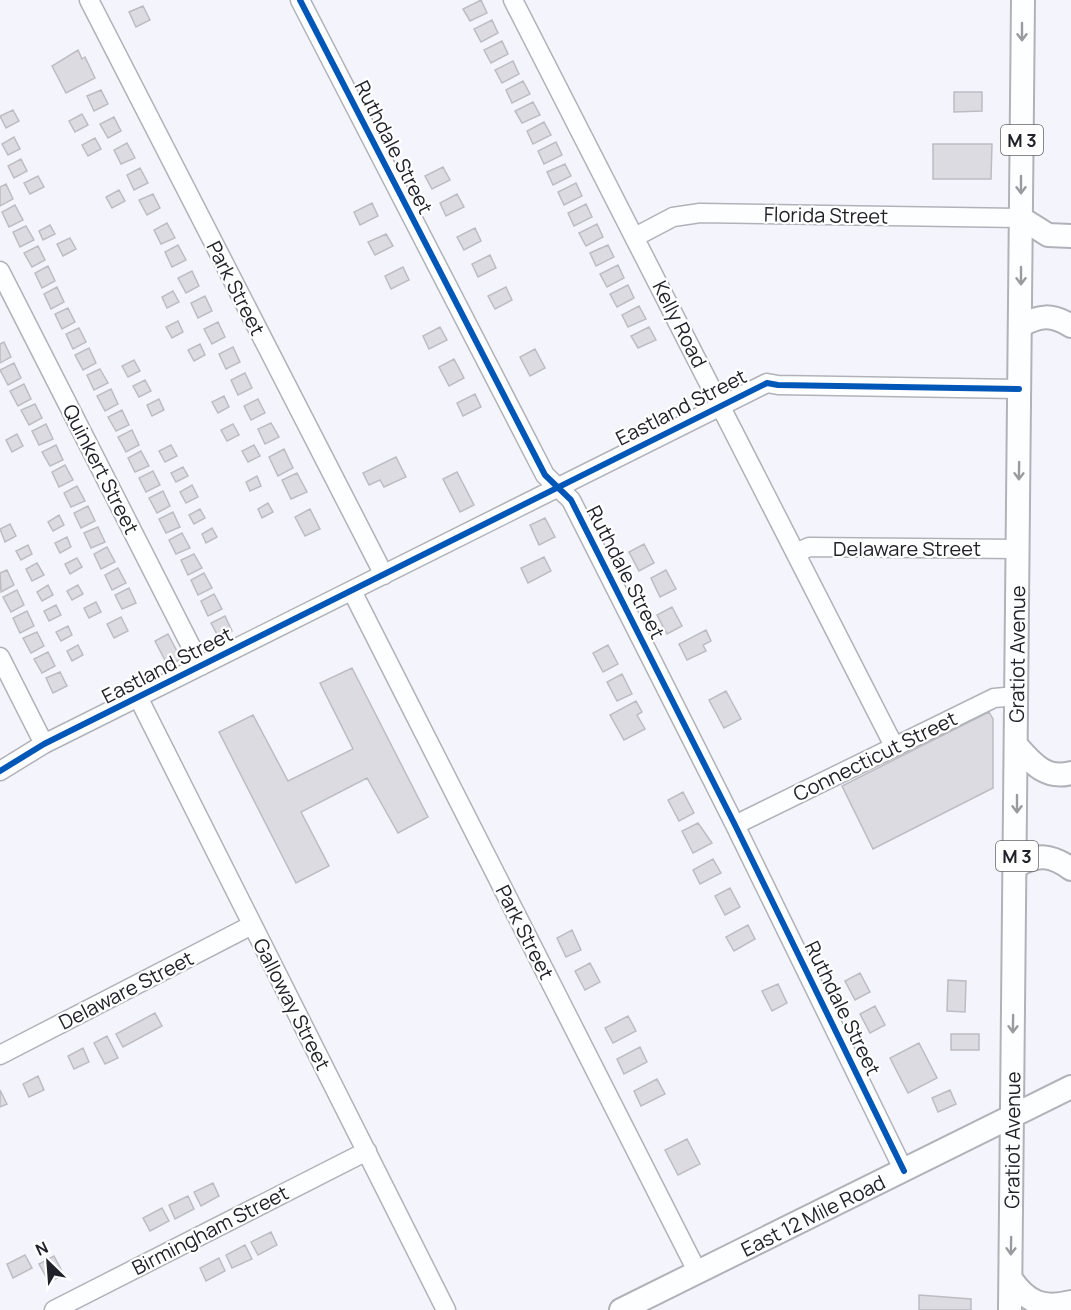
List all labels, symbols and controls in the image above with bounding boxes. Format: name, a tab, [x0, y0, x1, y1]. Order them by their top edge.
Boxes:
one-way arrow	[1016, 21, 1028, 41]
street label: Ruthdale Street	[349, 76, 439, 218]
road number: M 3	[1001, 125, 1043, 155]
one-way arrow	[1015, 174, 1027, 194]
street label: Florida Street	[764, 200, 888, 230]
street label: Park Street	[201, 236, 271, 340]
one-way arrow	[1015, 266, 1027, 286]
street label: Kelly Road	[647, 276, 713, 372]
street label: Eastland Street	[611, 362, 751, 452]
street label: Quinkert Street	[57, 399, 145, 539]
one-way arrow	[1013, 461, 1024, 481]
street label: Ruthdale Street	[581, 501, 671, 643]
street label: Delaware Street	[833, 535, 981, 562]
street label: Gratiot Avenue	[1002, 585, 1031, 723]
street label: Eastland Street	[97, 620, 237, 710]
street label: Connecticut Street	[789, 705, 961, 807]
one-way arrow	[1011, 794, 1023, 814]
road number: M 3	[996, 841, 1038, 871]
street label: Park Street	[490, 880, 560, 984]
street label: Galloway Street	[247, 933, 337, 1075]
street label: Ruthdale Street	[799, 936, 887, 1080]
street label: Delaware Street	[54, 944, 198, 1036]
one-way arrow	[1007, 1014, 1019, 1034]
street label: Gratiot Avenue	[998, 1071, 1026, 1209]
street label: East 12 Mile Road	[736, 1168, 889, 1262]
street label: Birmingham Street	[127, 1179, 293, 1281]
north arrow	[18, 1232, 78, 1292]
one-way arrow	[1005, 1235, 1017, 1255]
text: N	[32, 1236, 52, 1261]

